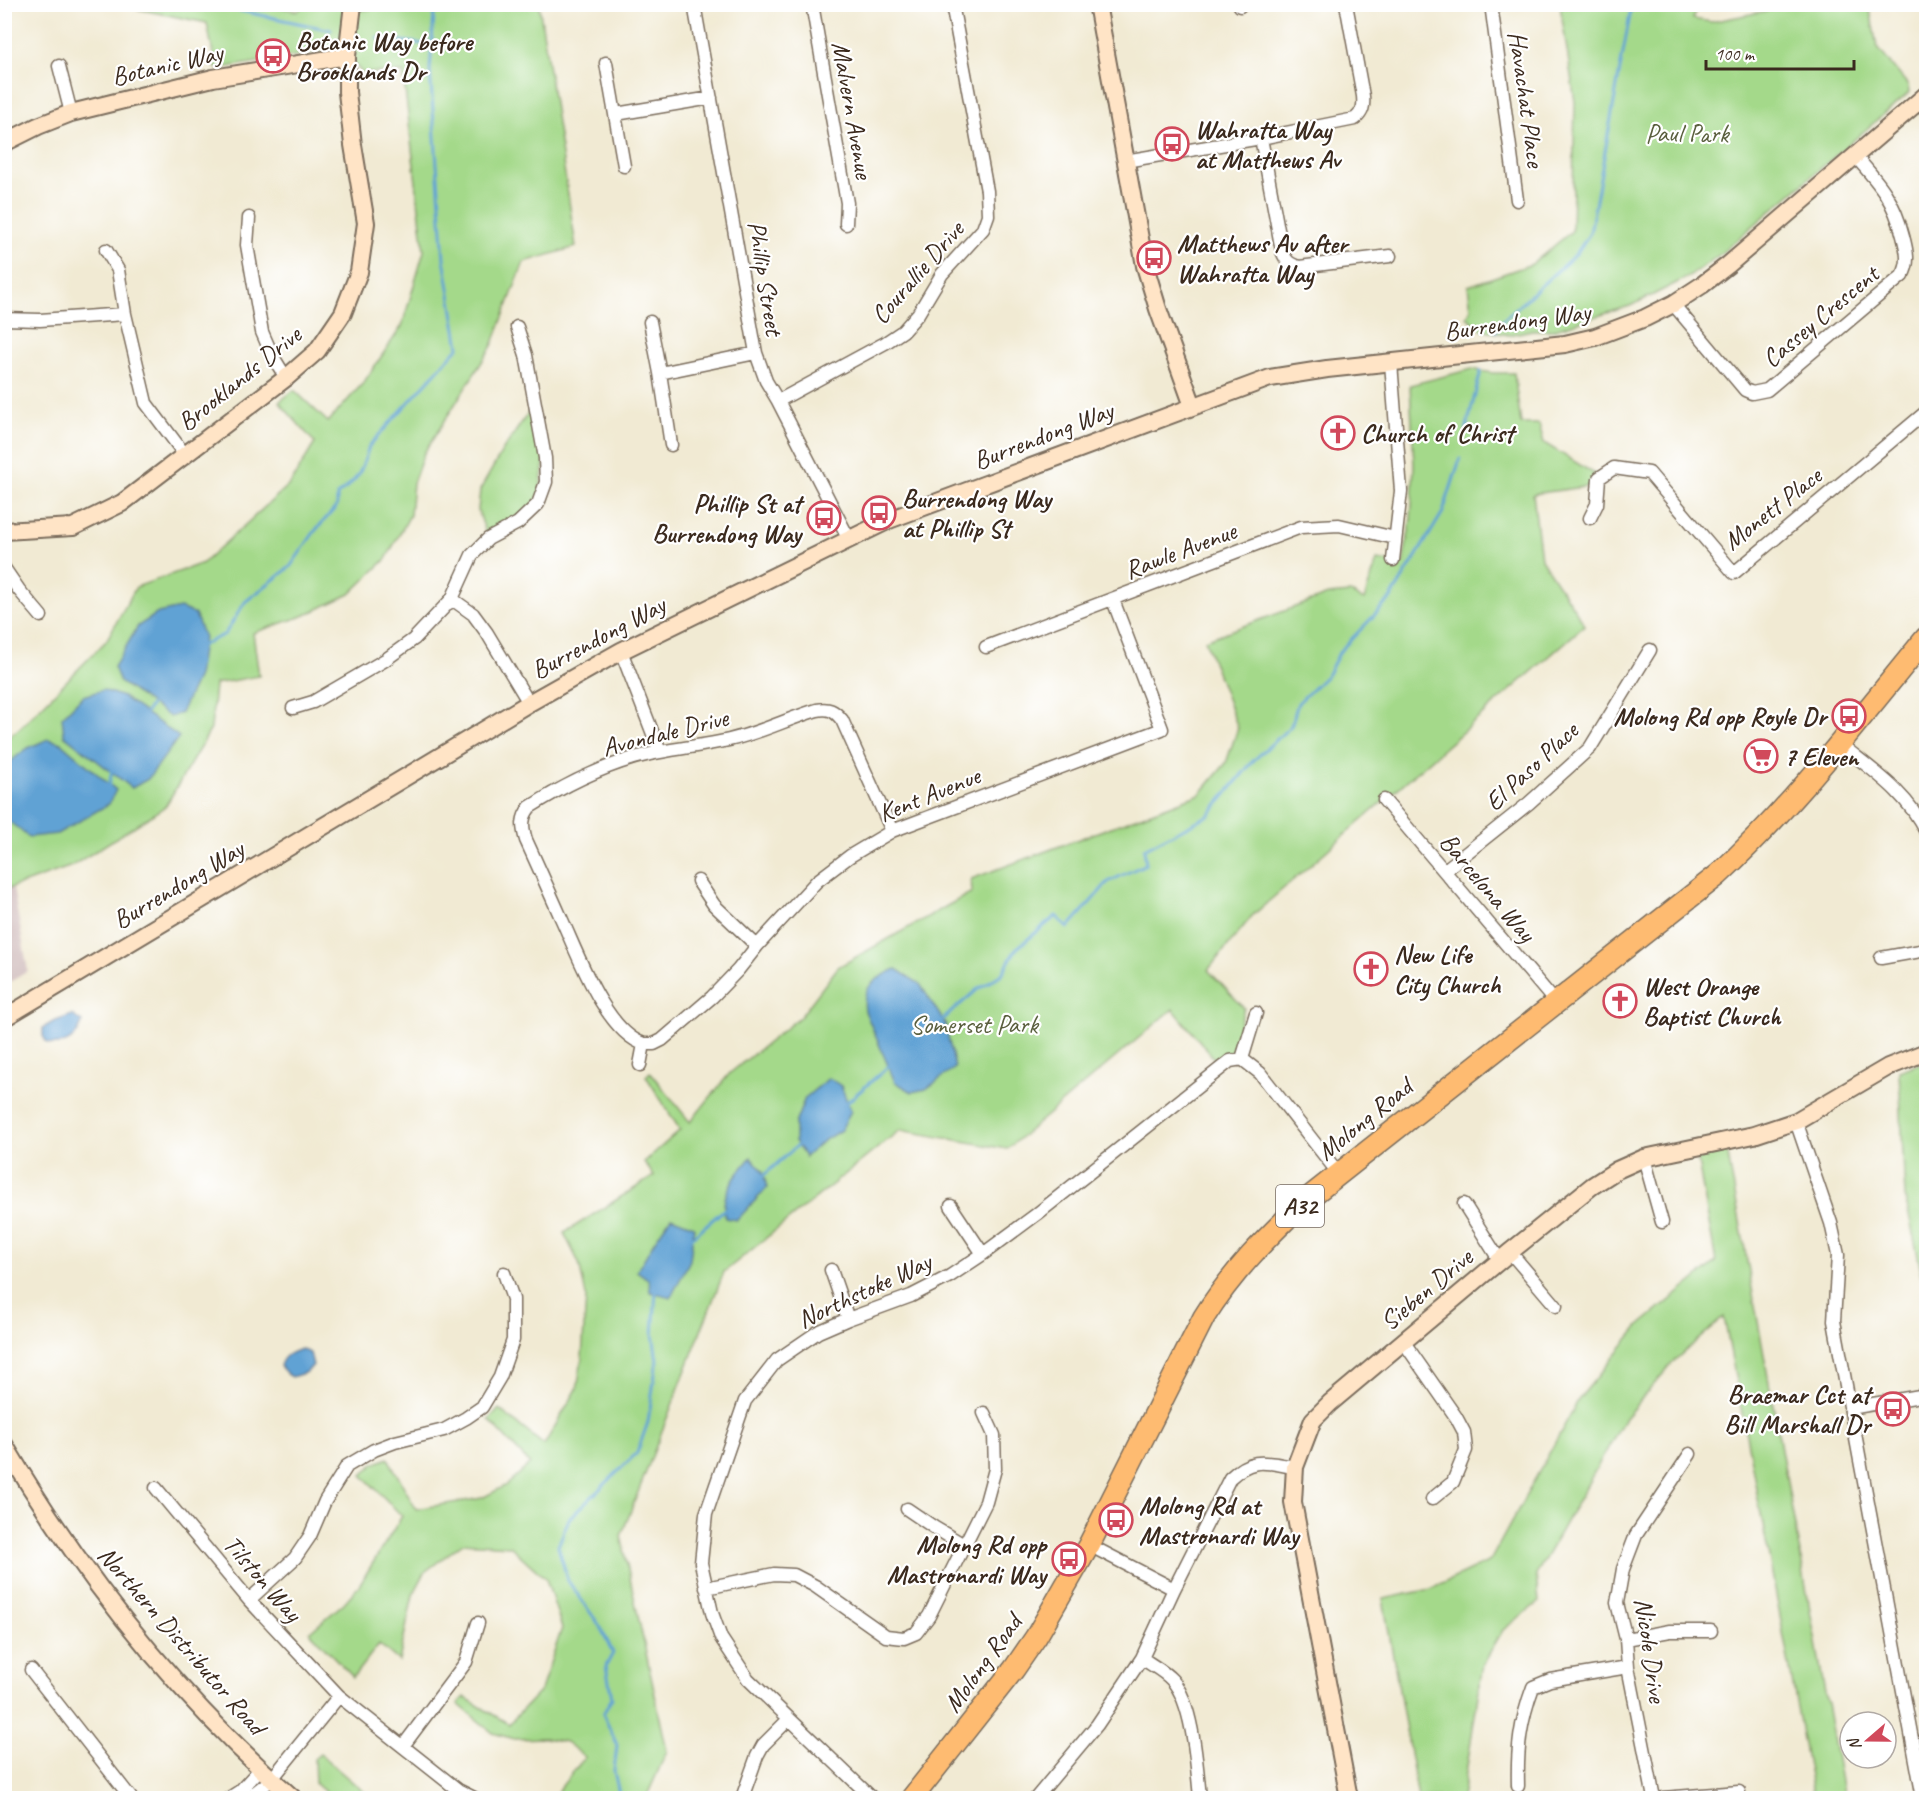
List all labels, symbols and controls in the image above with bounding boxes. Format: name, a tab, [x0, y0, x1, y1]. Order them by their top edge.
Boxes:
place label: Botanic Way before Brooklands Dr	[296, 25, 474, 88]
street label: Havachat Place	[1501, 29, 1553, 171]
scale bar	[1706, 33, 1854, 71]
street label: Botanic Way	[108, 35, 228, 93]
bus stop icon: Botanic Way before Brooklands Dr	[255, 38, 291, 74]
street label: Malvern Avenue	[824, 39, 881, 183]
text: 100 m	[1715, 43, 1756, 65]
place label: Wahratta Way at Matthews Av	[1195, 113, 1342, 176]
park label: Paul Park	[1645, 117, 1731, 150]
bus stop icon: Wahratta Way at Matthews Av	[1154, 126, 1190, 162]
street label: Courallie Drive	[864, 212, 973, 331]
street label: Phillip Street	[740, 219, 791, 340]
place label: Matthews Av after Wahratta Way	[1177, 227, 1350, 290]
bus stop icon: Matthews Av after Wahratta Way	[1136, 240, 1172, 276]
street label: Cassey Crescent	[1755, 256, 1887, 375]
street label: Burrendong Way	[1442, 295, 1594, 348]
street label: Brooklands Drive	[171, 318, 309, 438]
street label: Burrendong Way	[969, 393, 1120, 477]
church icon: Church of Christ	[1320, 415, 1356, 451]
place label: Church of Christ	[1361, 417, 1518, 450]
street label: Monett Place	[1716, 458, 1830, 557]
place label: Burrendong Way at Phillip St	[902, 482, 1054, 545]
place label: Phillip St at Burrendong Way	[652, 487, 805, 550]
bus stop icon: Burrendong Way at Phillip St	[861, 495, 897, 531]
bus stop icon: Phillip St at Burrendong Way	[806, 500, 842, 536]
street label: Rawle Avenue	[1120, 514, 1242, 587]
street label: Burrendong Way	[526, 587, 673, 687]
bus stop icon: Molong Rd opp Royle Dr	[1831, 698, 1867, 734]
place label: Molong Rd opp Royle Dr	[1614, 700, 1829, 733]
street label: Avondale Drive	[599, 701, 733, 764]
street label: El Paso Place	[1478, 713, 1587, 818]
supermarket icon: 7 Eleven	[1743, 738, 1779, 774]
place label: 7 Eleven	[1784, 740, 1860, 773]
street label: Kent Avenue	[873, 758, 987, 830]
street label: Barcelona Way	[1432, 826, 1544, 950]
street label: Burrendong Way	[107, 831, 252, 936]
place label: New Life City Church	[1394, 938, 1501, 1001]
church icon: New Life City Church	[1353, 951, 1389, 987]
place label: West Orange Baptist Church	[1643, 970, 1782, 1033]
church icon: West Orange Baptist Church	[1602, 983, 1638, 1019]
park label: Somerset Park	[910, 1008, 1040, 1041]
street label: Molong Road	[1310, 1069, 1422, 1168]
road number: A32	[1276, 1185, 1324, 1227]
street label: Sieben Drive	[1373, 1240, 1481, 1338]
street label: Northstoke Way	[792, 1244, 938, 1336]
place label: Braemar Cct at Bill Marshall Dr	[1724, 1378, 1874, 1441]
bus stop icon: Braemar Cct at Bill Marshall Dr	[1875, 1391, 1911, 1427]
place label: Molong Rd at Mastronardi Way	[1139, 1489, 1301, 1552]
bus stop icon: Molong Rd at Mastronardi Way	[1098, 1502, 1134, 1538]
street label: Tilston Way	[216, 1528, 311, 1630]
place label: Molong Rd opp Mastronardi Way	[887, 1528, 1049, 1591]
street label: Northern Distributor Road	[91, 1539, 275, 1744]
bus stop icon: Molong Rd opp Mastronardi Way	[1051, 1541, 1087, 1577]
street label: Nicole Drive	[1627, 1596, 1674, 1706]
street label: Molong Road	[936, 1605, 1031, 1719]
north arrow	[1838, 1710, 1898, 1770]
text: N	[1843, 1734, 1866, 1753]

